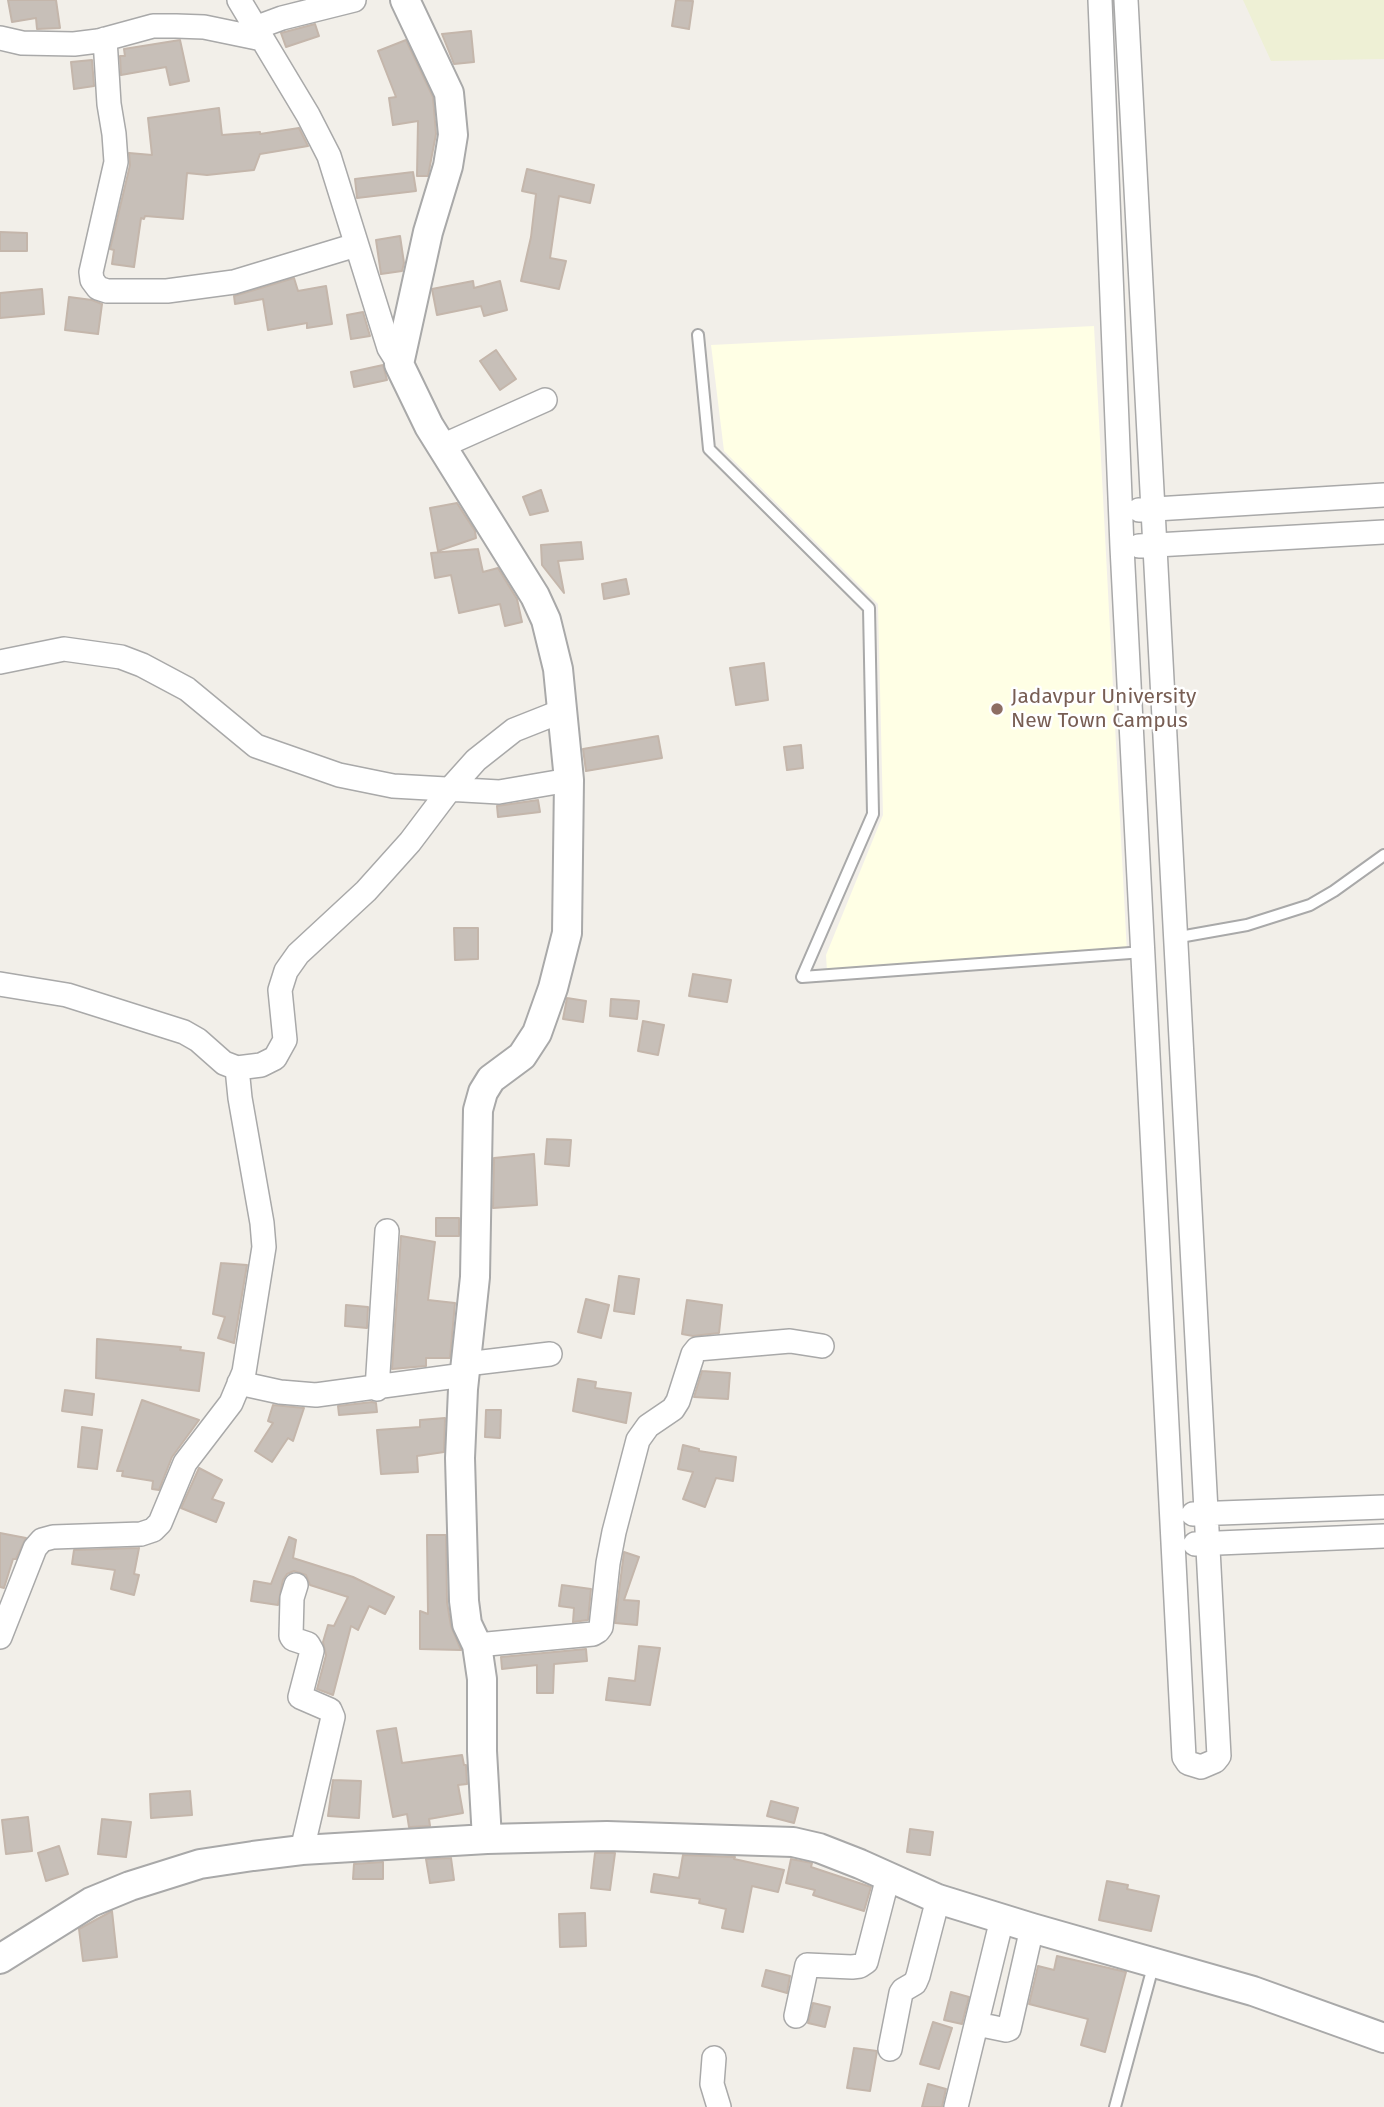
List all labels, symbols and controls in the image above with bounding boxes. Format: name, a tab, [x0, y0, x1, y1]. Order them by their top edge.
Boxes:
place label: Jadavpur University New Town Campus	[1011, 684, 1196, 734]
marker: Jadavpur University New Town Campus	[989, 701, 1005, 717]

